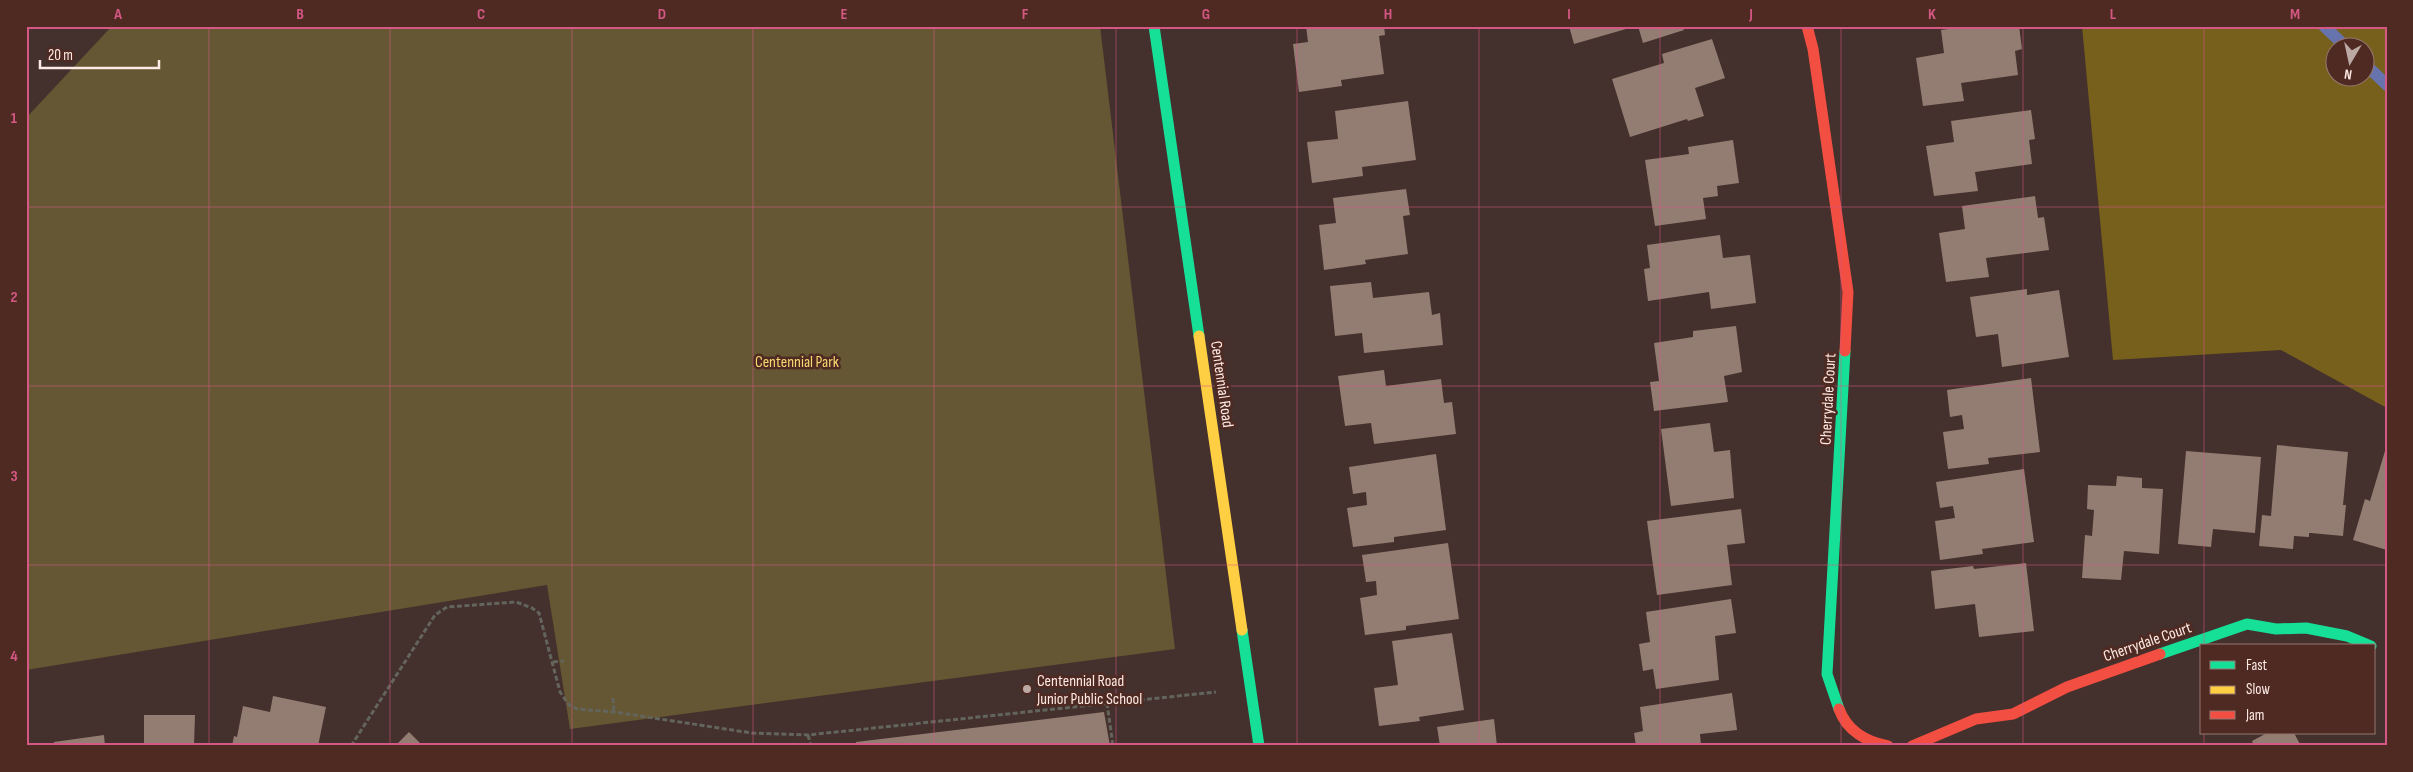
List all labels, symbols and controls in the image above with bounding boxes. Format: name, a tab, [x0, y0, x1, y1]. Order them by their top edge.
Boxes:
text: A	[113, 5, 122, 24]
text: B	[296, 5, 304, 24]
text: C	[477, 5, 485, 24]
text: D	[658, 5, 666, 24]
text: E	[841, 5, 848, 24]
text: F	[1022, 5, 1029, 24]
text: G	[1202, 5, 1210, 24]
text: H	[1384, 5, 1392, 24]
text: I	[1567, 5, 1571, 24]
text: J	[1748, 5, 1753, 24]
text: K	[1928, 5, 1936, 24]
text: L	[2110, 5, 2117, 24]
text: M	[2290, 5, 2300, 24]
scale bar	[40, 38, 159, 70]
north arrow	[2326, 38, 2376, 88]
text: 20 m	[48, 46, 73, 65]
text: N	[2343, 65, 2353, 83]
text: 1	[11, 109, 18, 128]
text: 2	[10, 288, 18, 307]
street label: Centennial Road	[1206, 340, 1237, 429]
park label: Centennial Park	[755, 353, 839, 372]
street label: Cherrydale Court	[1817, 353, 1840, 445]
text: 3	[10, 467, 18, 486]
street label: Cherrydale Court	[2101, 618, 2194, 666]
legend	[2200, 644, 2376, 734]
text: 4	[10, 647, 18, 666]
text: Fast	[2246, 656, 2268, 675]
place label: Centennial Road Junior Public School	[1036, 672, 1142, 709]
text: Slow	[2246, 680, 2270, 699]
marker: Centennial Road Junior Public School	[1021, 683, 1033, 695]
text: Jam	[2245, 706, 2264, 725]

